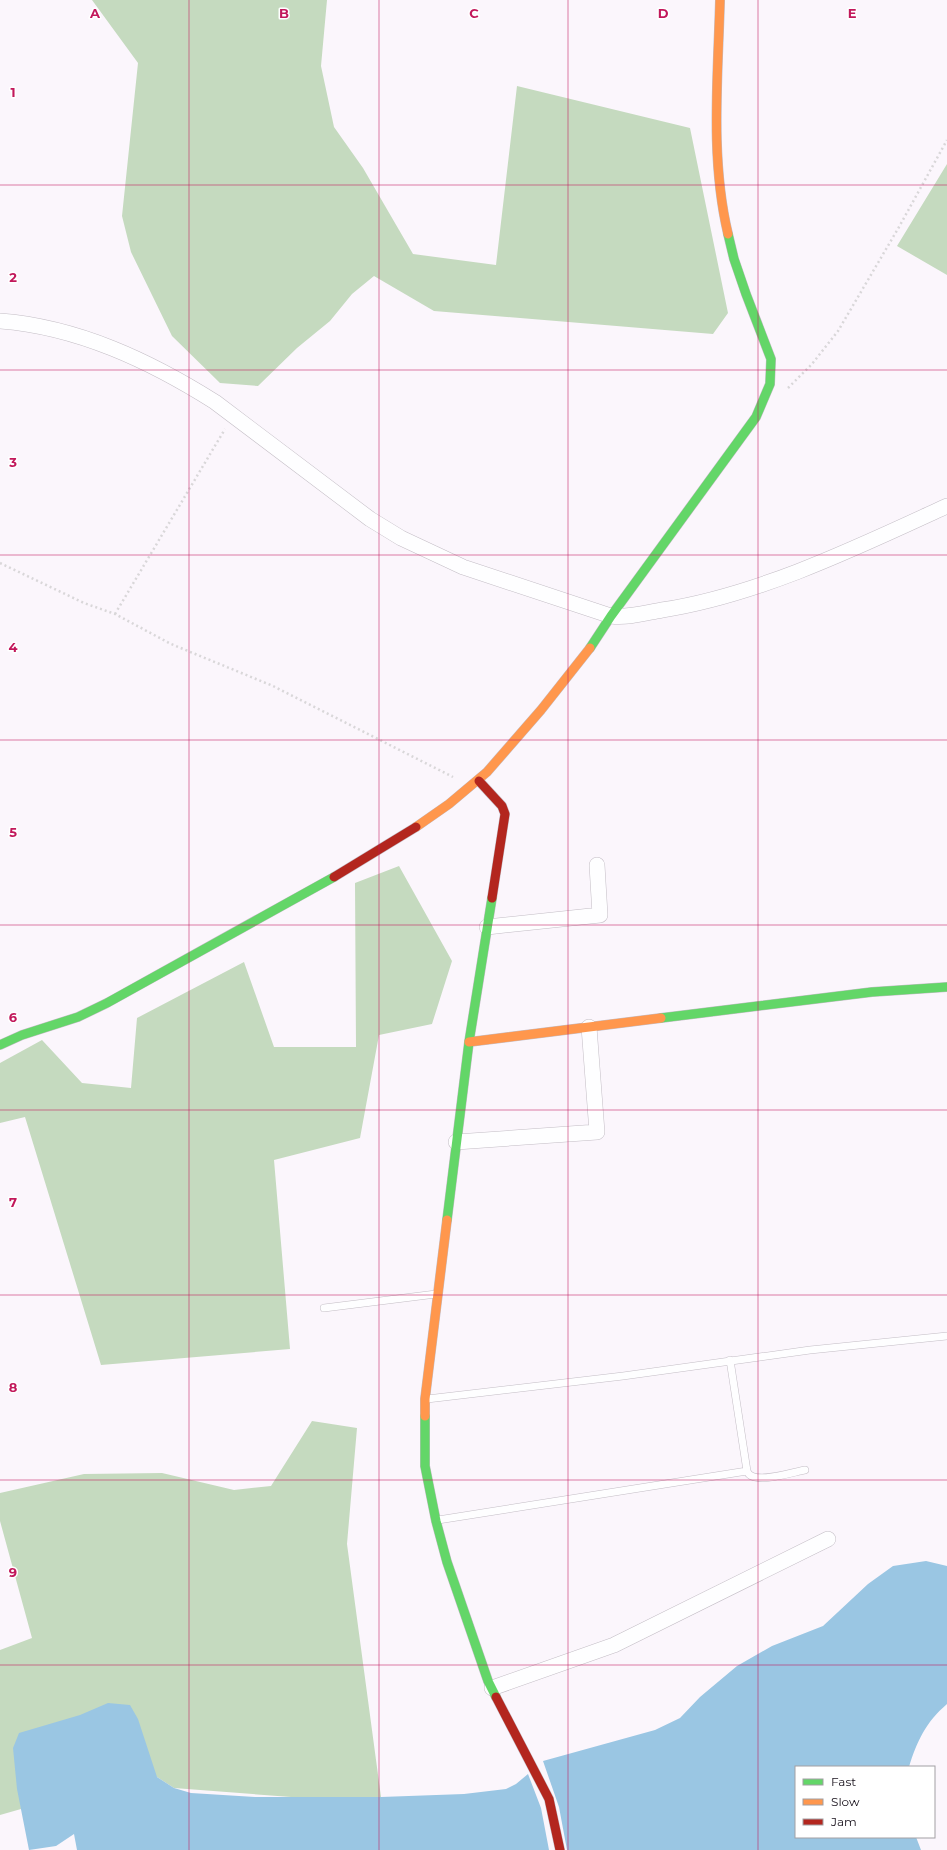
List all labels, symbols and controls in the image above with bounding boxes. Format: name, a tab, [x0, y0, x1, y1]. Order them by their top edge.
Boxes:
text: A	[89, 5, 101, 21]
text: B	[279, 5, 289, 21]
text: C	[469, 5, 479, 21]
text: D	[658, 5, 669, 21]
text: E	[848, 5, 857, 21]
text: 1	[10, 84, 16, 100]
text: 2	[9, 269, 17, 285]
text: 3	[8, 454, 17, 470]
text: 4	[9, 639, 18, 655]
text: 5	[9, 824, 17, 840]
text: 6	[9, 1009, 18, 1025]
text: 7	[9, 1194, 17, 1210]
text: 8	[9, 1379, 18, 1395]
text: 9	[9, 1564, 17, 1580]
legend	[795, 1766, 935, 1838]
text: Fast	[831, 1774, 856, 1789]
text: Slow	[831, 1794, 860, 1809]
text: Jam	[830, 1814, 857, 1829]

